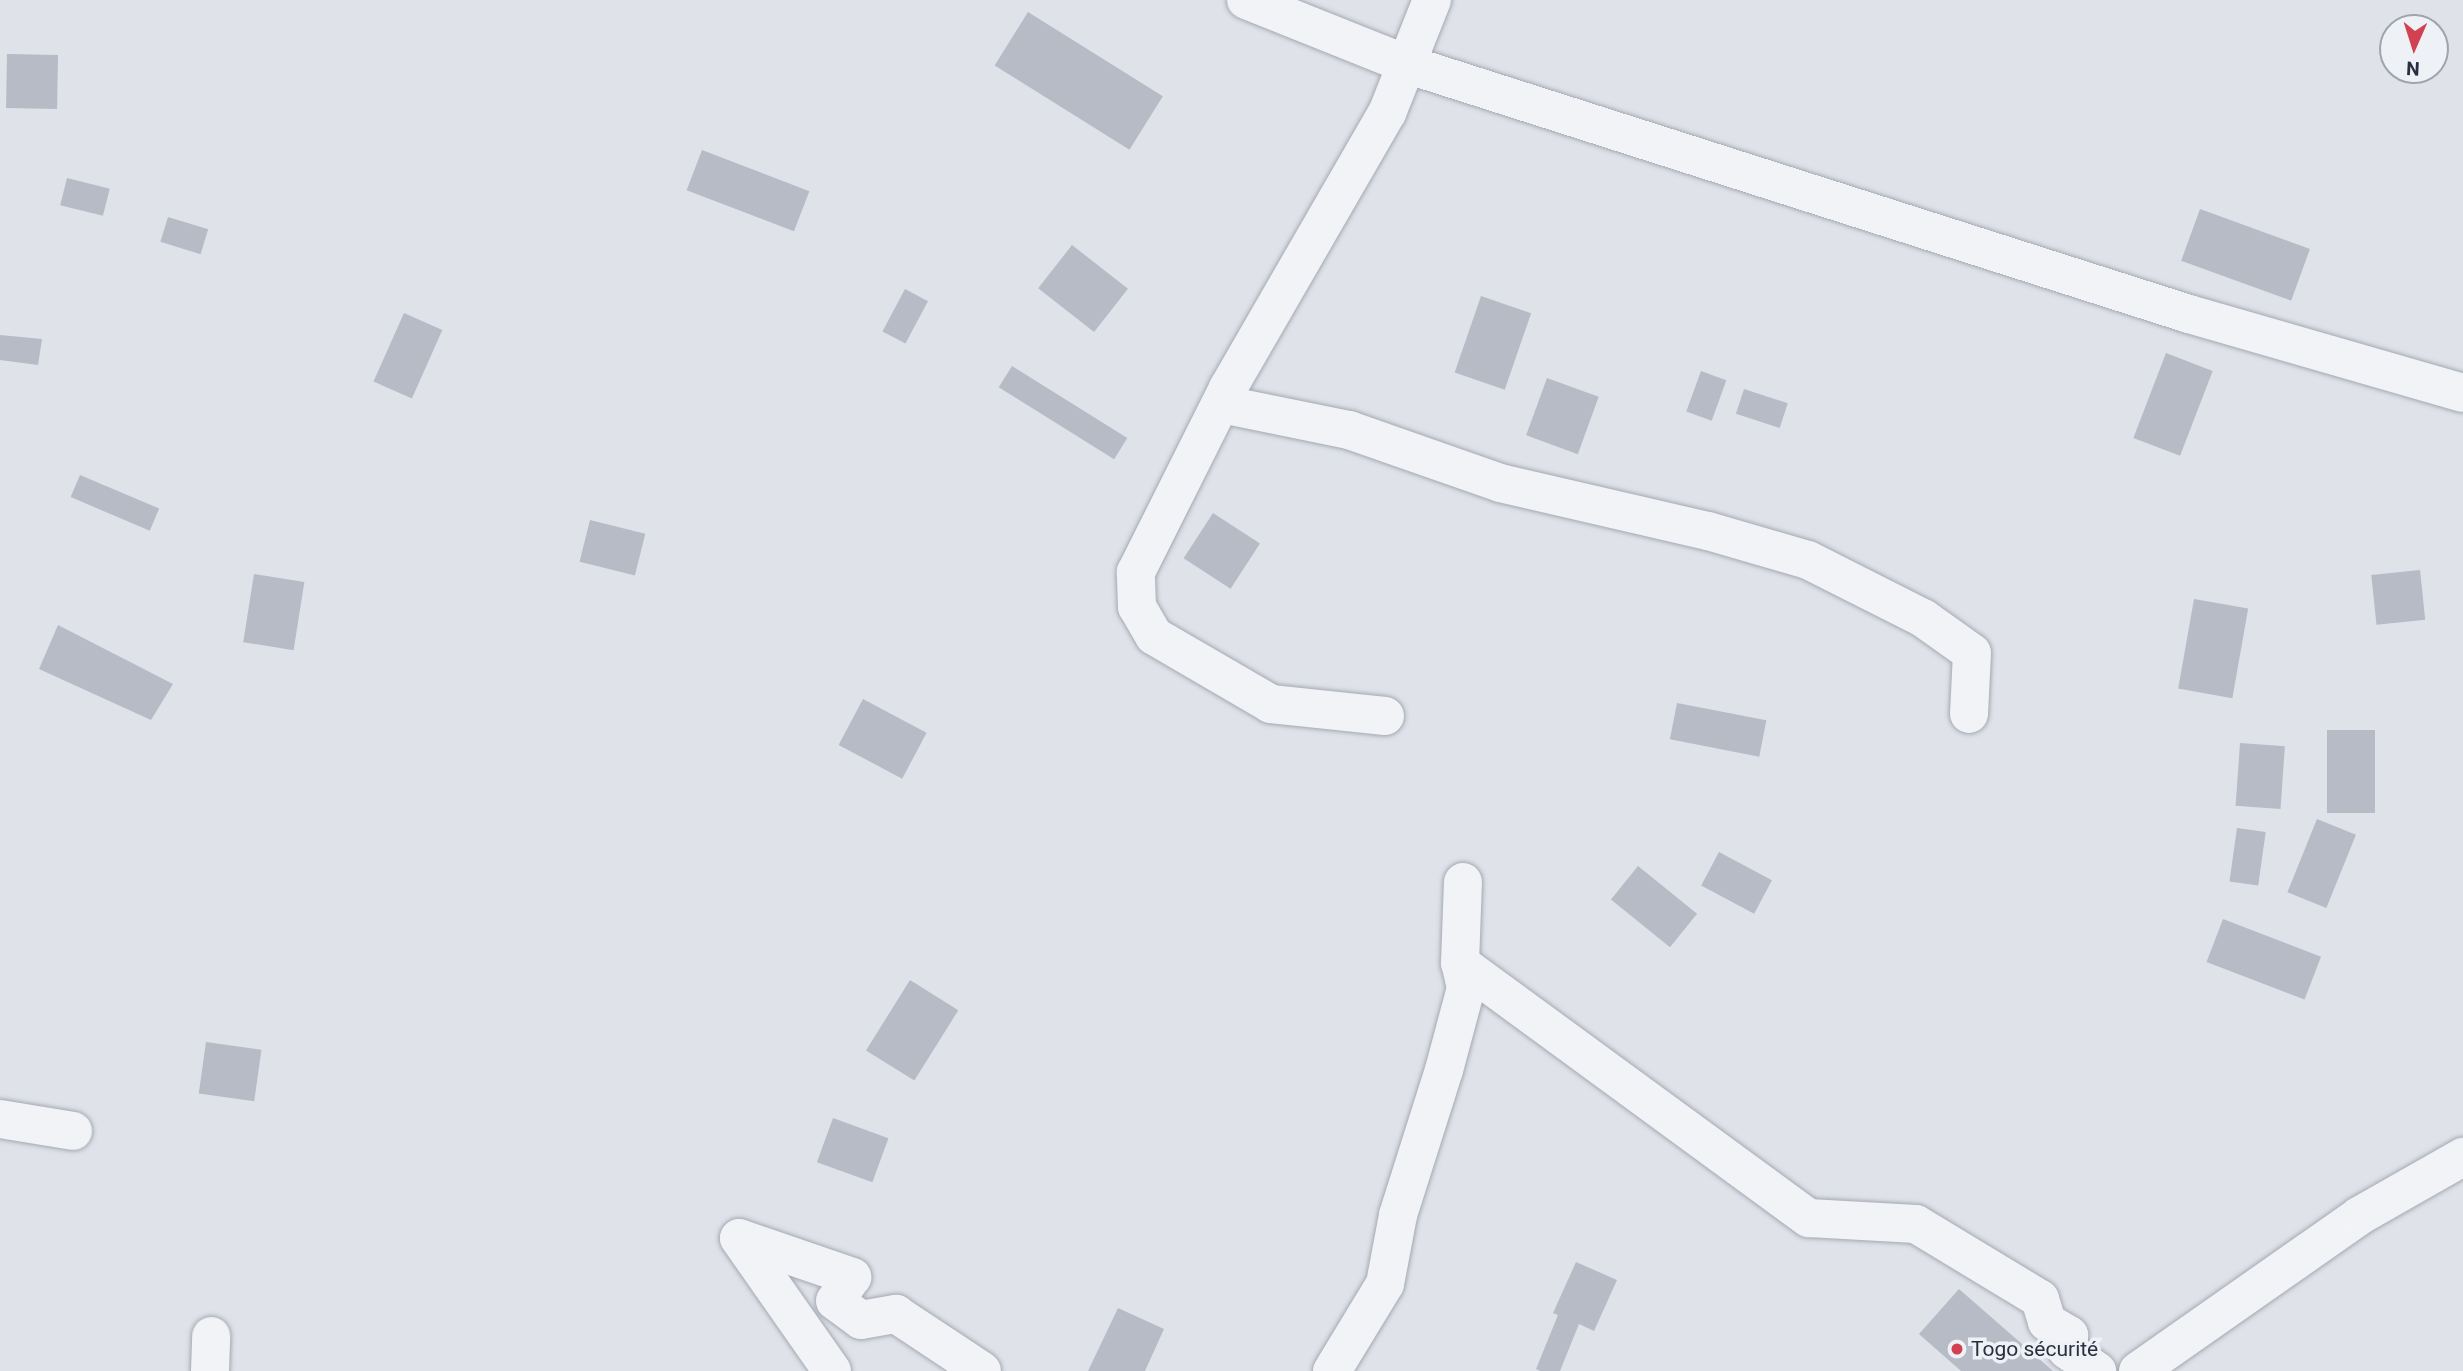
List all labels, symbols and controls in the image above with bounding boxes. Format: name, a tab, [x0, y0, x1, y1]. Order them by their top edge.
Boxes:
north arrow	[2379, 14, 2449, 84]
text: N	[2406, 57, 2420, 80]
place label: Togo sécurité	[1971, 1336, 2098, 1362]
marker: Togo sécurité	[1949, 1341, 1965, 1357]

